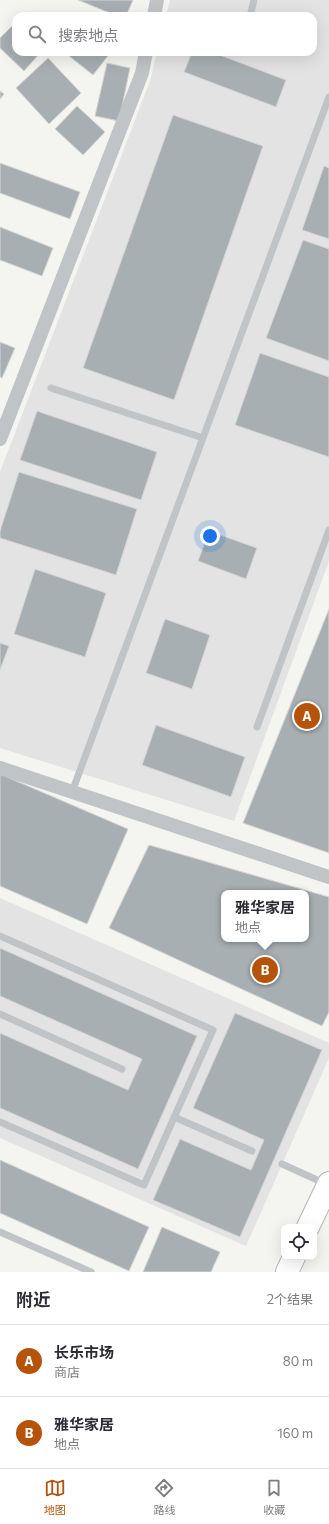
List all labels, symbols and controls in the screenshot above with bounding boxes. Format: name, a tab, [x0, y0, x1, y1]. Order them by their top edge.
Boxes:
search box	[12, 12, 317, 56]
icon: search	[26, 23, 48, 45]
text: 搜索地点	[58, 26, 118, 44]
your location	[200, 526, 220, 546]
pin: A	[294, 701, 320, 731]
popup	[221, 890, 309, 942]
text: 雅华家居	[235, 898, 295, 916]
text: 地点	[235, 919, 261, 935]
pin: B	[252, 955, 278, 985]
map controls	[281, 1224, 317, 1260]
button: locate	[281, 1224, 317, 1260]
text: 附近	[16, 1289, 50, 1310]
text: 2个结果	[267, 1291, 313, 1307]
text: 长乐市场	[54, 1343, 114, 1361]
text: A	[24, 1353, 34, 1369]
text: 80 m	[283, 1353, 313, 1369]
text: 商店	[54, 1364, 80, 1380]
text: 雅华家居	[54, 1415, 114, 1433]
text: B	[25, 1425, 33, 1441]
text: 160 m	[277, 1425, 313, 1441]
text: 地点	[54, 1436, 80, 1452]
tab: 地图	[44, 1477, 66, 1517]
tab: 路线	[153, 1477, 175, 1517]
tab: 收藏	[263, 1477, 285, 1517]

